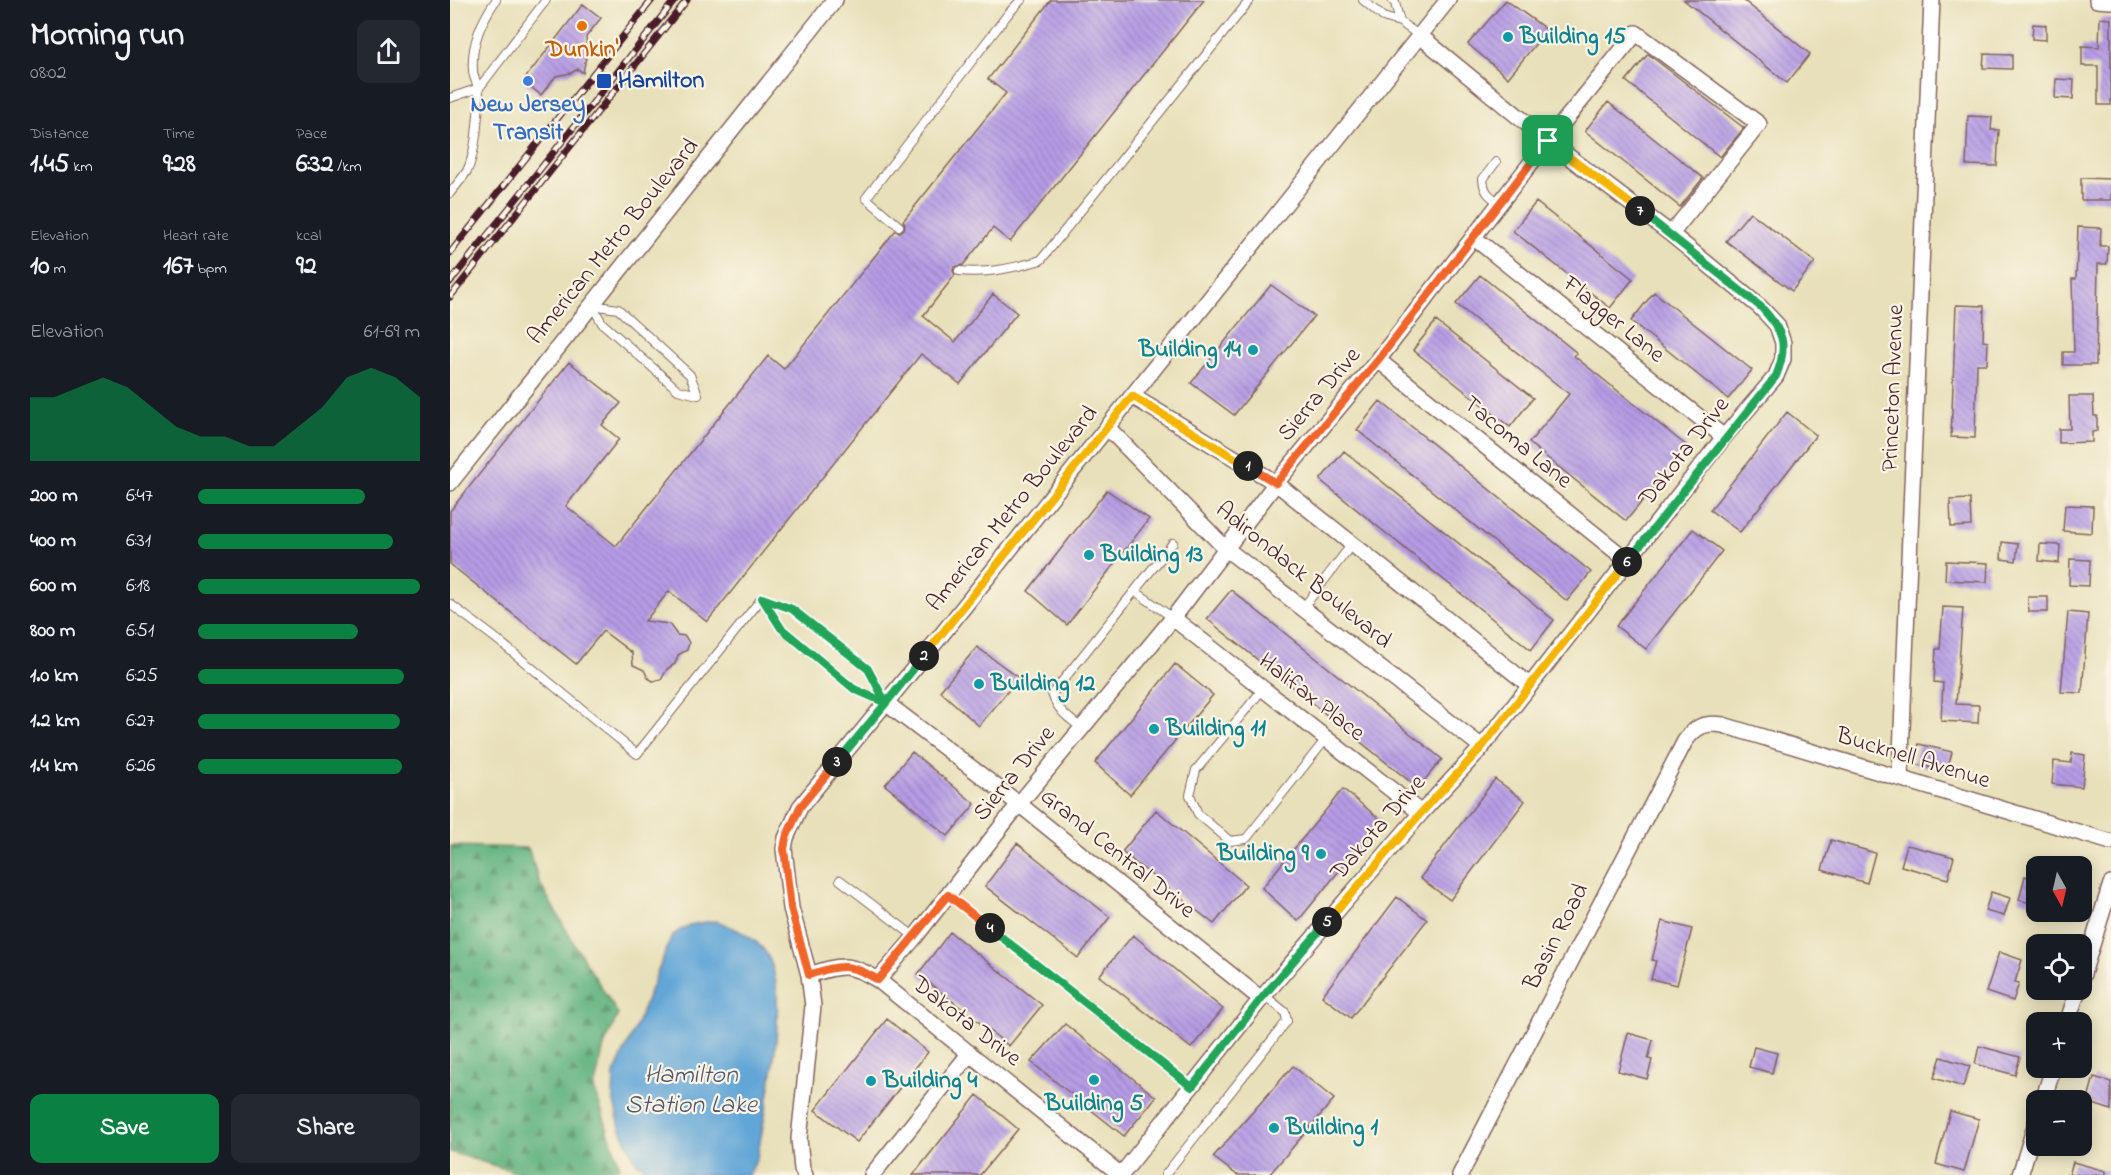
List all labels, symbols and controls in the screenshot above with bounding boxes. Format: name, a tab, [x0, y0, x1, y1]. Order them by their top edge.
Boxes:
text: Morning run	[30, 12, 184, 60]
marker: Dunkin'	[575, 19, 589, 33]
button: share	[357, 20, 420, 83]
place label: Building 15	[1519, 20, 1626, 56]
marker: Building 15	[1501, 30, 1515, 44]
place label: Dunkin'	[545, 33, 619, 68]
text: 08:02	[30, 59, 66, 88]
place label: Hamilton	[618, 64, 704, 99]
marker: Hamilton	[595, 72, 613, 90]
marker: New Jersey Transit	[521, 74, 535, 88]
place label: New Jersey Transit	[471, 88, 585, 151]
pin	[1522, 115, 1573, 166]
text: Distance	[30, 122, 89, 146]
text: Time	[163, 122, 195, 146]
text: Pace	[296, 122, 327, 146]
icon: arrive	[1531, 124, 1564, 157]
street label: American Metro Boulevard	[520, 131, 709, 353]
text: 1.45	[30, 146, 69, 184]
text: 9:28	[163, 146, 196, 184]
text: 6:32	[296, 146, 333, 184]
text: km	[69, 155, 93, 179]
text: /km	[333, 155, 362, 179]
pin: 7	[1625, 196, 1655, 226]
text: 7	[1637, 199, 1643, 223]
text: Elevation	[30, 224, 89, 248]
text: Heart rate	[163, 224, 229, 248]
text: kcal	[296, 224, 321, 248]
text: 10	[30, 248, 50, 286]
text: 167	[163, 248, 193, 286]
text: 92	[296, 248, 317, 286]
text: m	[50, 257, 66, 281]
text: bpm	[193, 257, 227, 281]
street label: Flagger Lane	[1554, 267, 1672, 372]
street label: Princeton Avenue	[1874, 303, 1914, 472]
text: Elevation	[30, 318, 104, 347]
text: 61–69 m	[364, 318, 420, 347]
place label: Building 14	[1138, 333, 1241, 369]
street label: Sierra Drive	[1270, 340, 1370, 450]
marker: Building 14	[1246, 343, 1260, 357]
street label: Tacoma Lane	[1455, 388, 1579, 498]
street label: Dakota Drive	[1630, 390, 1739, 515]
street label: American Metro Boulevard	[919, 398, 1108, 620]
pin: 1	[1233, 451, 1263, 481]
text: 1	[1245, 454, 1251, 478]
text: 200 m	[30, 482, 78, 511]
text: 6:47	[126, 482, 153, 511]
street label: Adirondack Boulevard	[1207, 494, 1399, 659]
text: 400 m	[30, 527, 76, 556]
text: 6:31	[126, 527, 151, 556]
place label: Building 13	[1100, 538, 1203, 574]
pin: 6	[1612, 547, 1642, 577]
marker: Building 13	[1082, 548, 1096, 562]
text: 6	[1623, 550, 1631, 574]
text: 600 m	[30, 572, 77, 601]
text: 6:18	[126, 572, 150, 601]
text: 800 m	[30, 617, 75, 646]
text: 6:51	[126, 617, 154, 646]
pin: 2	[909, 641, 939, 671]
text: 2	[920, 644, 928, 668]
street label: Halifax Place	[1250, 645, 1372, 751]
text: 1.0 km	[30, 662, 78, 691]
text: 6:25	[126, 662, 158, 691]
place label: Building 12	[990, 667, 1095, 703]
marker: Building 12	[972, 677, 986, 691]
text: 1.2 km	[30, 707, 80, 736]
text: 6:27	[126, 707, 155, 736]
place label: Building 11	[1165, 712, 1266, 748]
street label: Sierra Drive	[965, 718, 1065, 829]
street label: Bucknell Avenue	[1831, 719, 1995, 799]
marker: Building 11	[1147, 722, 1161, 736]
pin: 3	[822, 747, 852, 777]
text: 3	[834, 750, 840, 774]
text: 1.4 km	[30, 752, 78, 781]
text: 6:26	[126, 752, 155, 781]
street label: Dakota Drive	[1322, 767, 1435, 890]
street label: Grand Central Drive	[1032, 780, 1202, 928]
place label: Building 9	[1216, 837, 1310, 873]
marker: Building 9	[1314, 847, 1328, 861]
north arrow	[2026, 856, 2092, 922]
map controls	[2026, 856, 2092, 1156]
street label: Basin Road	[1515, 877, 1599, 997]
pin: 5	[1312, 907, 1342, 937]
text: 5	[1322, 910, 1332, 934]
pin: 4	[975, 913, 1005, 943]
text: 4	[987, 916, 993, 940]
button: locate	[2026, 934, 2092, 1000]
street label: Dakota Drive	[903, 967, 1028, 1076]
button: +	[2026, 1012, 2092, 1078]
water label: Hamilton Station Lake	[625, 1057, 759, 1125]
place label: Building 4	[882, 1064, 978, 1100]
marker: Building 5	[1087, 1073, 1101, 1087]
marker: Building 4	[864, 1074, 878, 1088]
place label: Building 5	[1044, 1087, 1143, 1123]
button: −	[2026, 1090, 2092, 1156]
button: Save	[30, 1094, 219, 1163]
button: Share	[231, 1094, 420, 1163]
place label: Building 1	[1285, 1111, 1379, 1147]
marker: Building 1	[1267, 1121, 1281, 1135]

